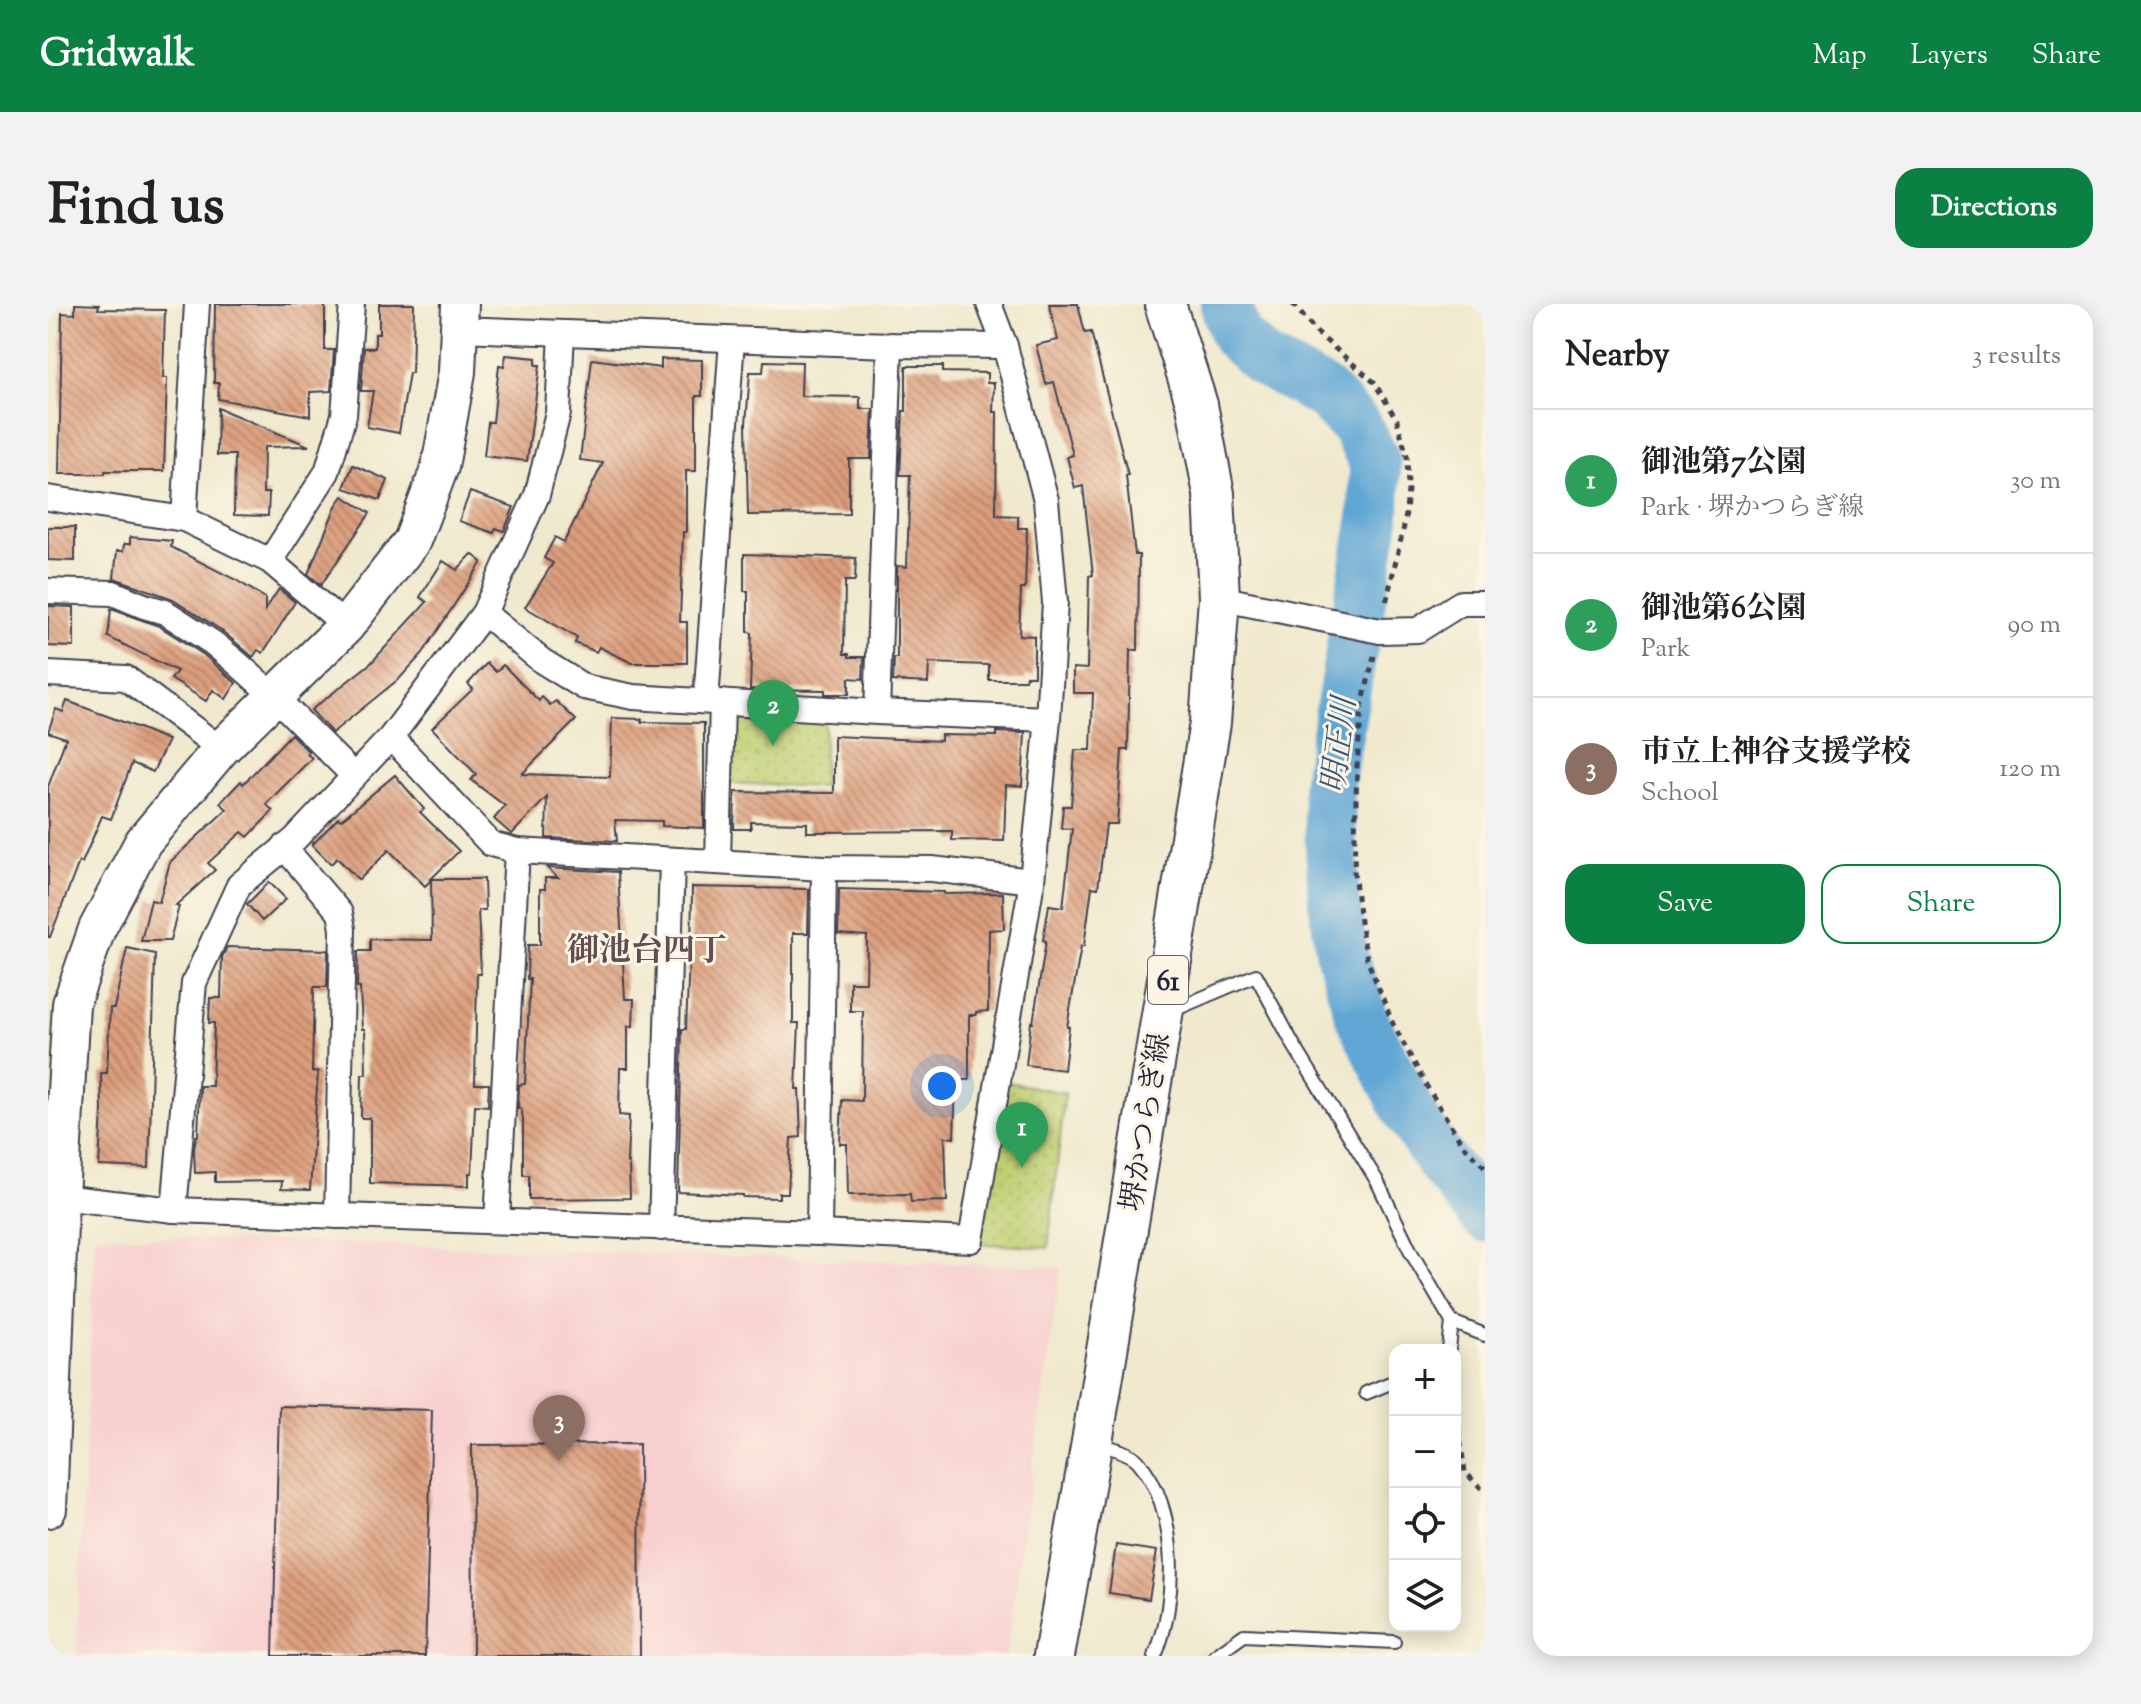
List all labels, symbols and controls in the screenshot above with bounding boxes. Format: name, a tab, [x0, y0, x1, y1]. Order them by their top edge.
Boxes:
text: Gridwalk	[40, 29, 195, 83]
text: Map	[1813, 36, 1866, 76]
text: Layers	[1910, 36, 1988, 76]
text: Share	[2032, 36, 2101, 76]
text: Find us	[48, 168, 224, 249]
button: Directions	[1895, 168, 2093, 248]
text: Nearby	[1565, 332, 1670, 381]
text: 3 results	[1972, 338, 2061, 375]
text: 御池第7公園	[1641, 442, 1806, 485]
text: 1	[1587, 463, 1595, 500]
text: 30 m	[2010, 463, 2061, 500]
text: Park · 堺かつらぎ線	[1641, 490, 1864, 527]
text: 御池第6公園	[1641, 588, 1806, 631]
text: 2	[1585, 607, 1597, 644]
text: 90 m	[2008, 607, 2061, 644]
text: Park	[1641, 631, 1691, 668]
pin: 2	[747, 680, 799, 746]
water label: 明正川	[1312, 692, 1370, 796]
text: 市立上神谷支援学校	[1641, 732, 1911, 775]
text: 3	[1586, 751, 1596, 788]
text: 120 m	[1999, 751, 2061, 788]
text: School	[1641, 775, 1719, 812]
button: Save	[1565, 864, 1805, 944]
button: Share	[1821, 864, 2061, 944]
district label: 御池台四丁	[567, 929, 727, 975]
road number: 61	[1148, 956, 1188, 1004]
street label: 堺かつらぎ線	[1112, 1030, 1183, 1215]
your location	[922, 1066, 962, 1106]
pin: 1	[996, 1102, 1048, 1168]
map controls	[1389, 1344, 1461, 1632]
button: +	[1389, 1344, 1461, 1416]
pin: 3	[533, 1395, 585, 1461]
button: −	[1389, 1416, 1461, 1488]
button: locate	[1389, 1488, 1461, 1560]
button: layers	[1389, 1560, 1461, 1632]

